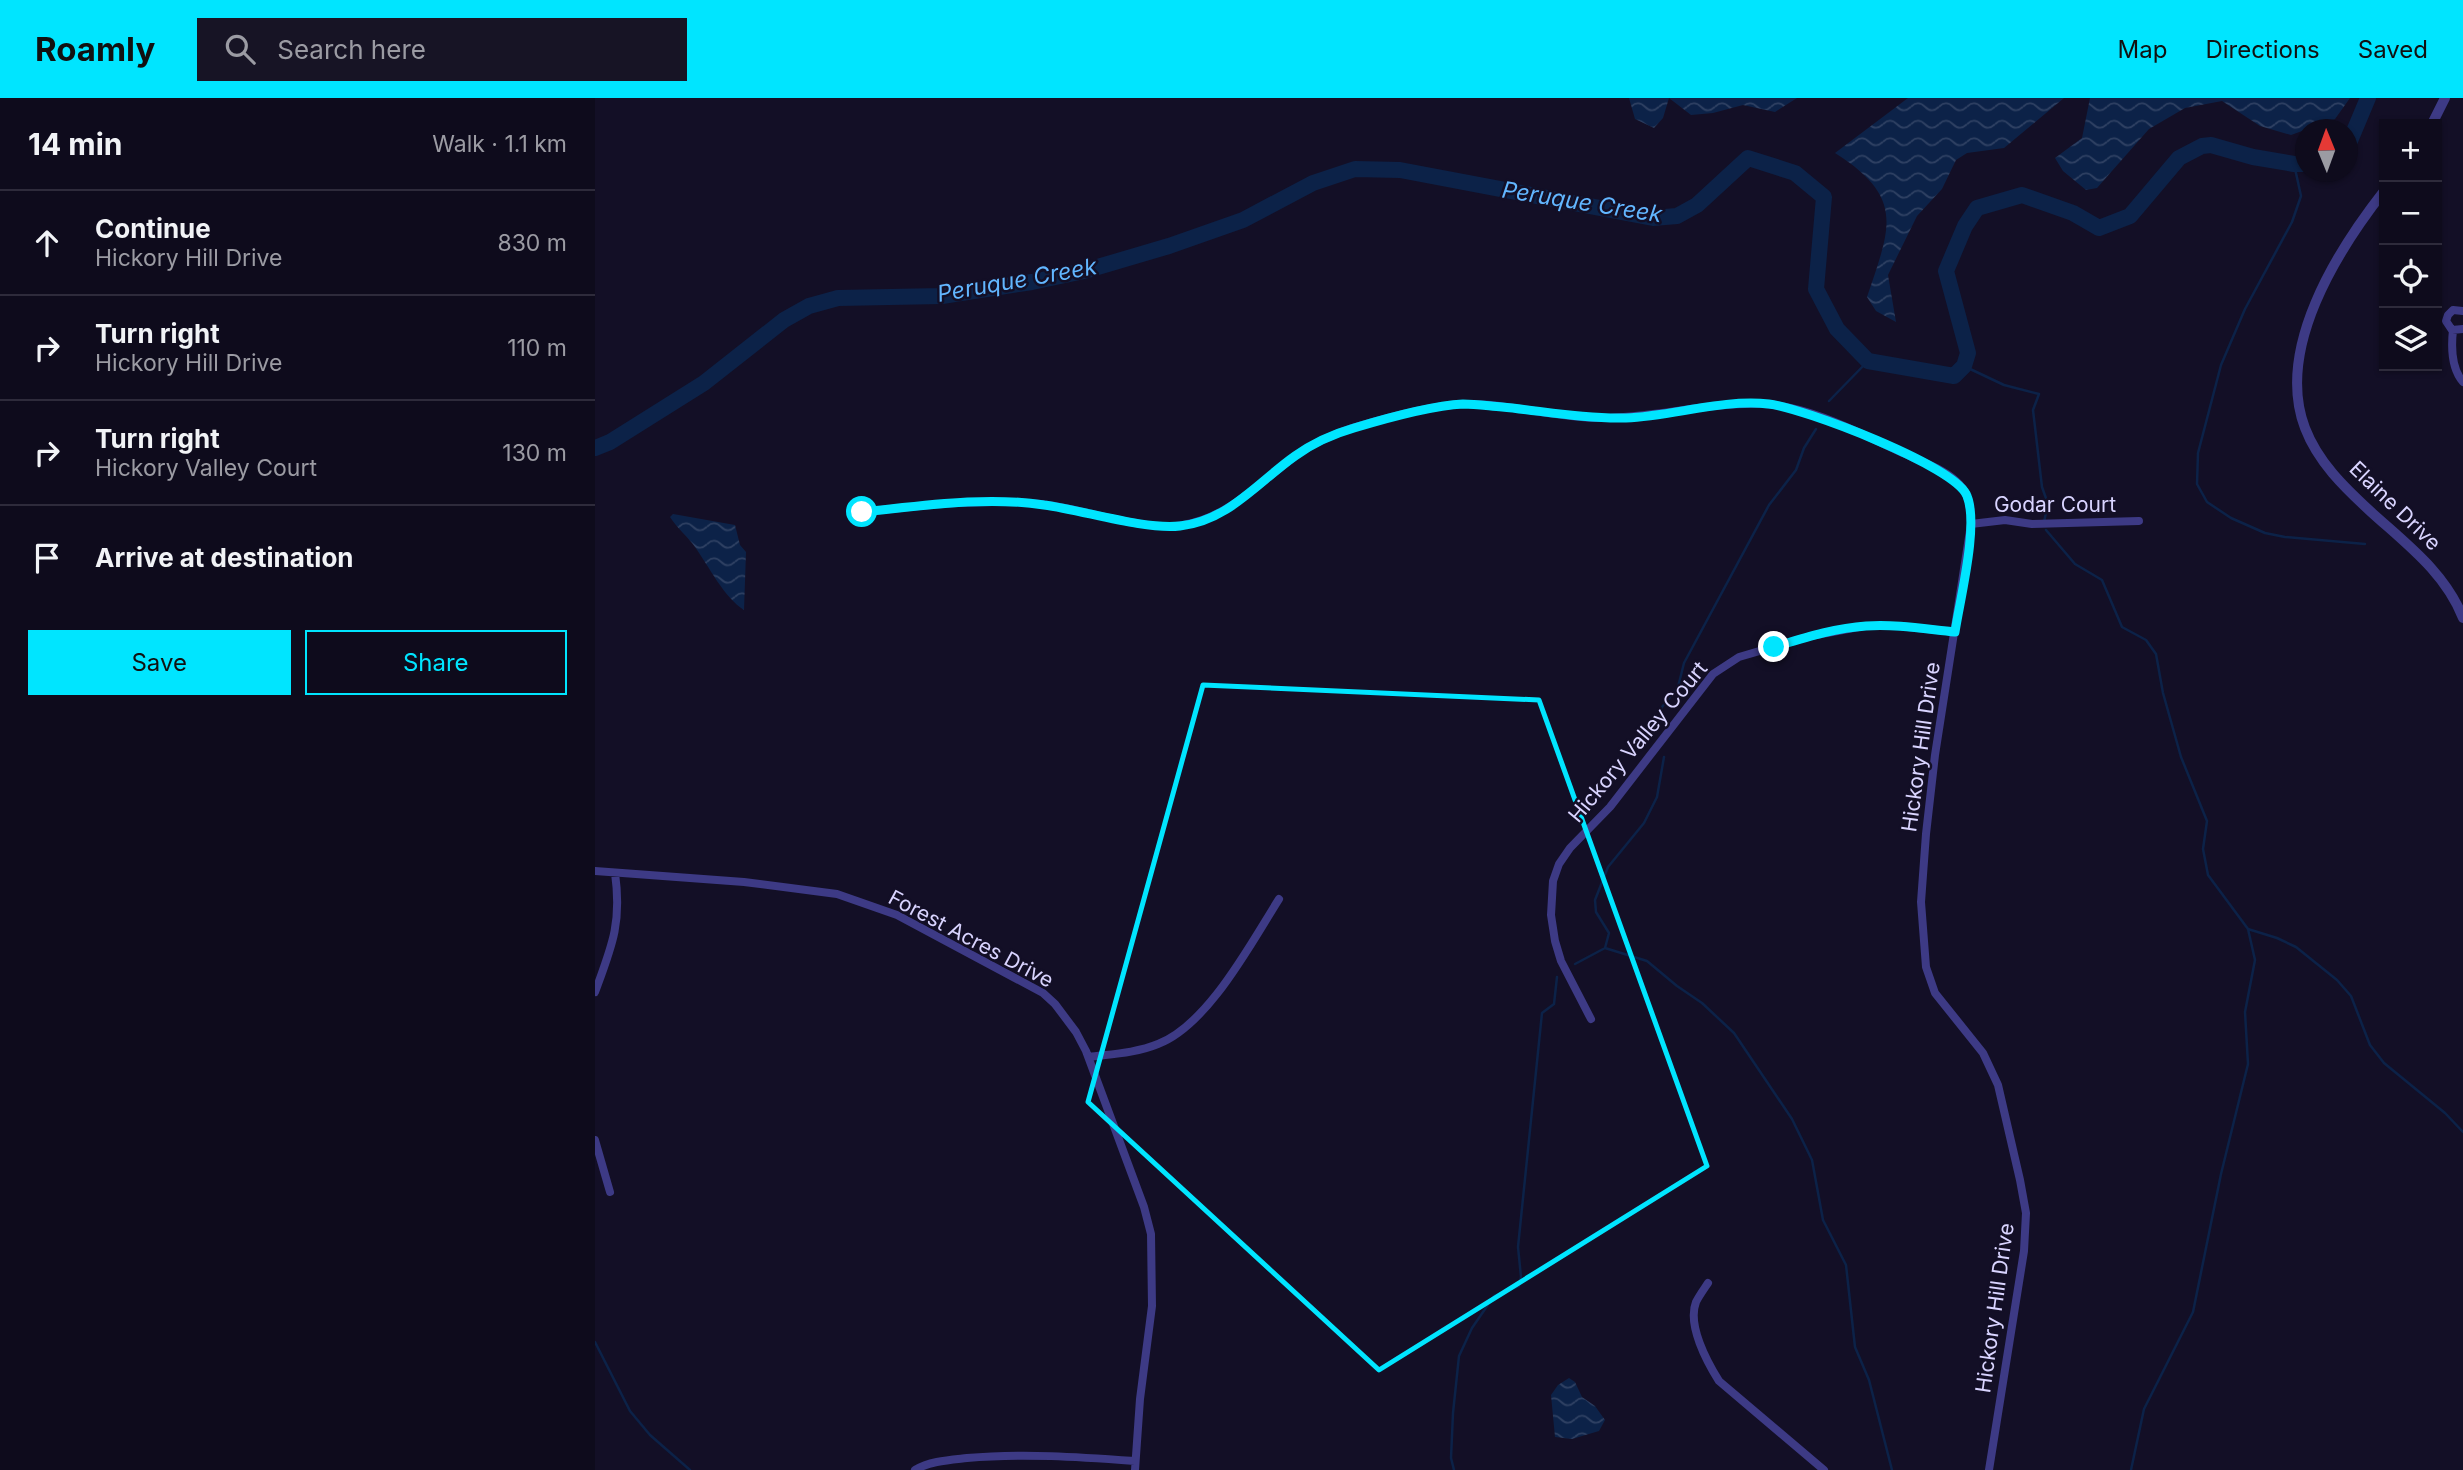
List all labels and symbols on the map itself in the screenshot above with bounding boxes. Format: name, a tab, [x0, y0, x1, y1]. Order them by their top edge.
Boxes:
north arrow	[2295, 119, 2358, 182]
water label: Peruque Creek	[1500, 176, 1664, 229]
water label: Peruque Creek	[935, 252, 1099, 308]
street label: Elaine Drive	[2344, 456, 2446, 555]
street label: Godar Court	[1994, 492, 2116, 517]
route start	[846, 496, 877, 527]
route end	[1758, 631, 1789, 662]
street label: Hickory Valley Court	[1563, 656, 1712, 827]
street label: Hickory Hill Drive	[1896, 660, 1945, 833]
street label: Forest Acres Drive	[884, 885, 1058, 993]
street label: Hickory Hill Drive	[1970, 1221, 2019, 1394]

